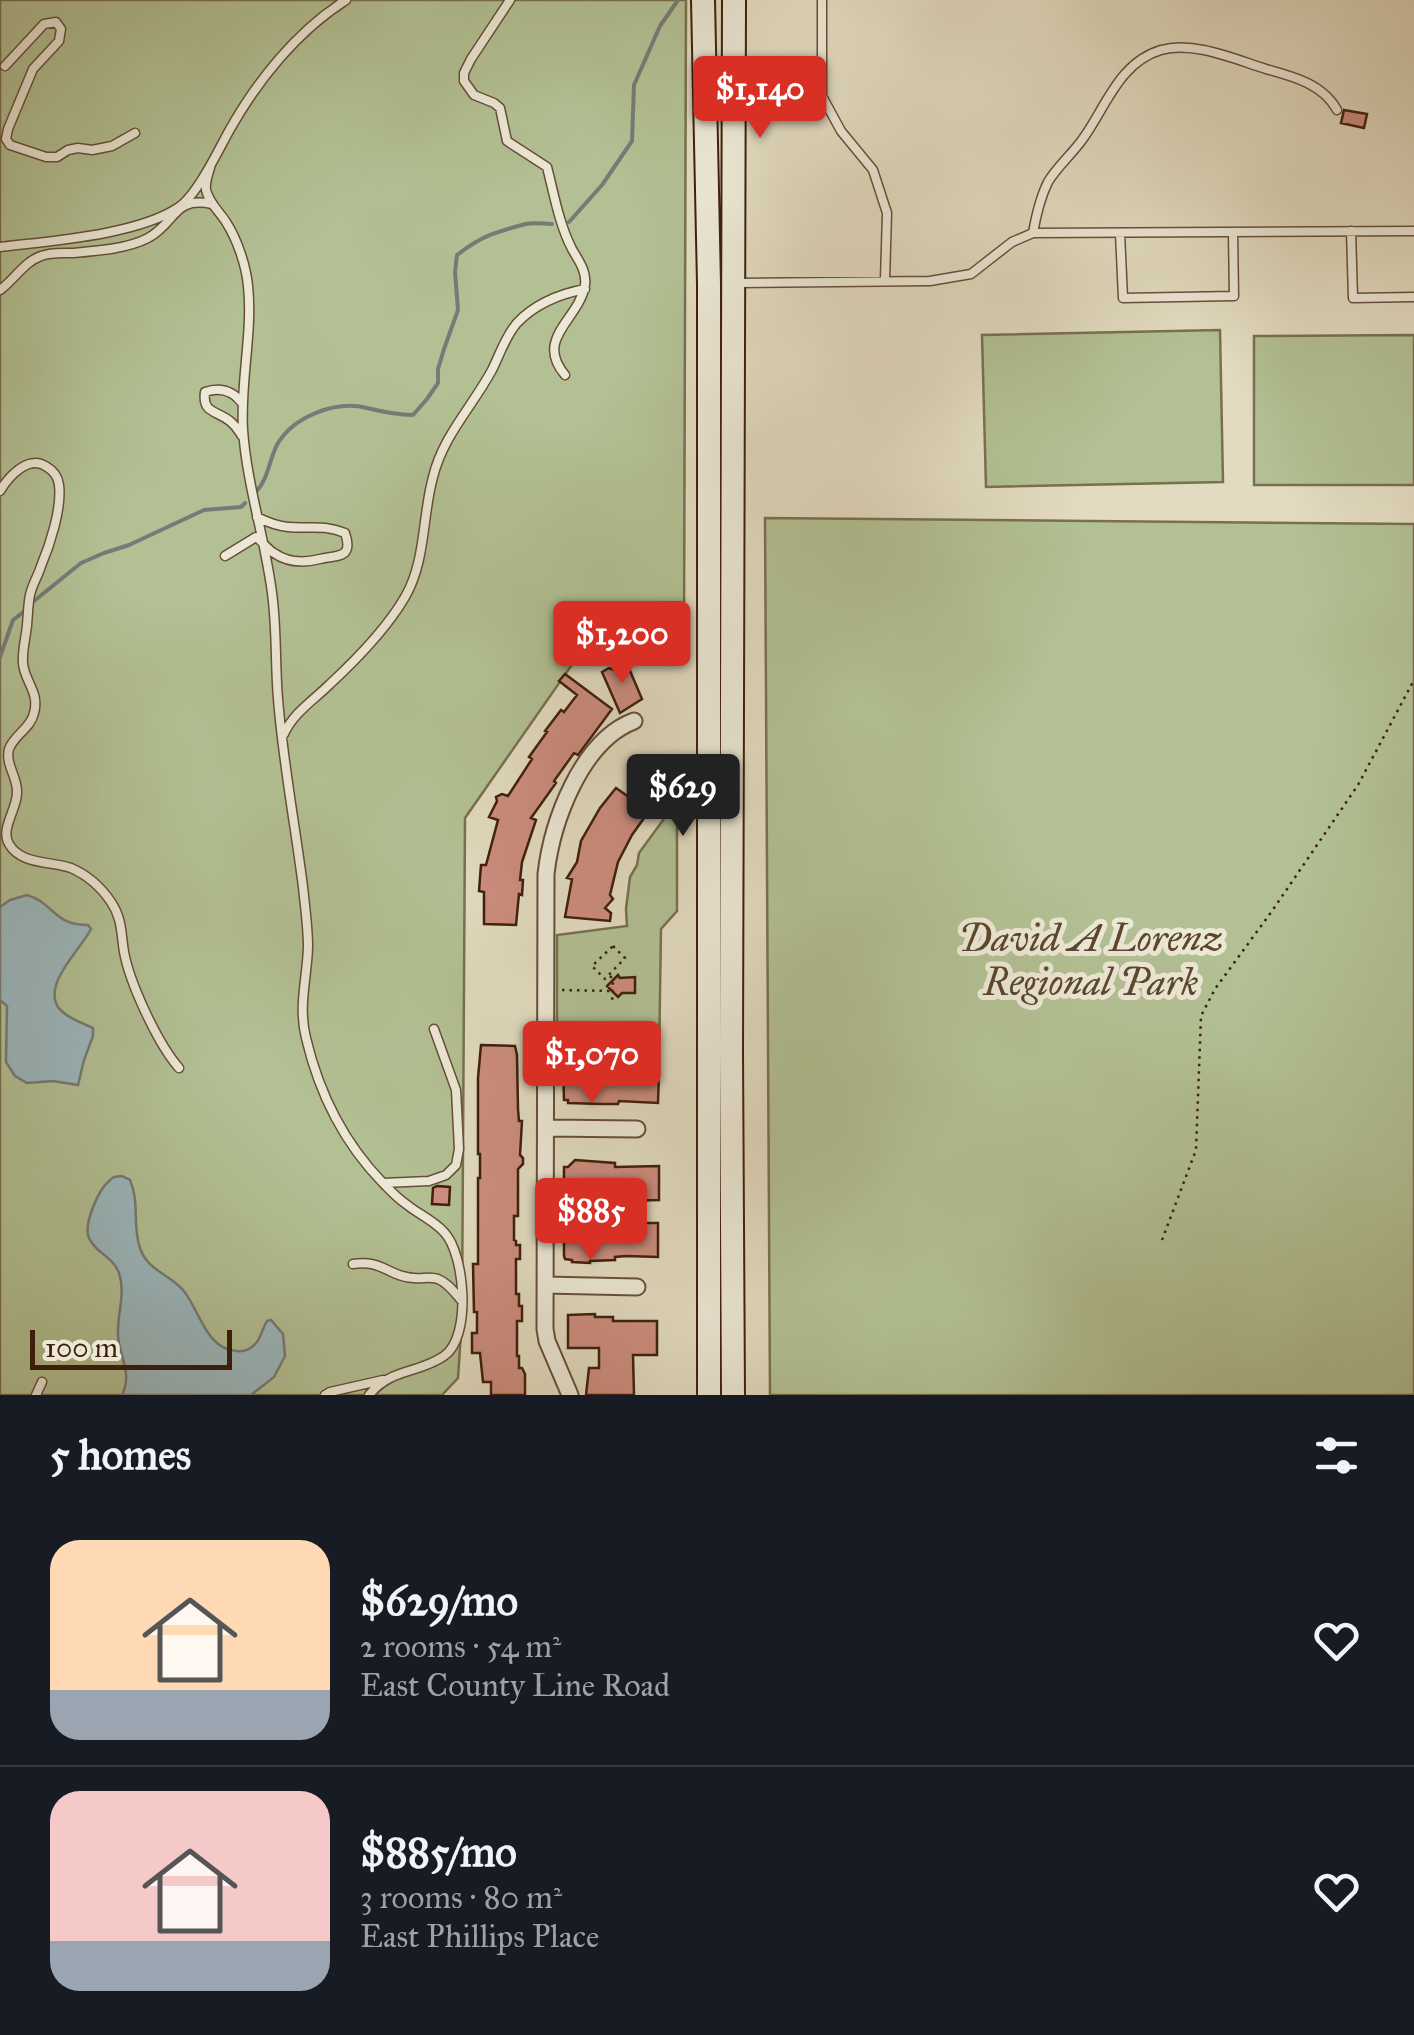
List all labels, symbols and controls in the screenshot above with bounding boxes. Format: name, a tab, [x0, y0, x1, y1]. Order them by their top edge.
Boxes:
pin: $1,140	[679, 56, 841, 141]
text: $1,140	[715, 69, 805, 108]
pin: $1,200	[541, 601, 703, 686]
text: $1,200	[575, 614, 669, 653]
pin: $629	[624, 754, 742, 839]
text: $629	[649, 767, 717, 806]
park label: David A Lorenz Regional Park	[959, 915, 1223, 1005]
pin: $1,070	[511, 1021, 673, 1106]
text: $1,070	[545, 1034, 639, 1073]
pin: $885	[532, 1178, 650, 1263]
text: $885	[557, 1191, 625, 1230]
scale bar	[30, 1325, 232, 1370]
text: 100 m	[45, 1330, 118, 1365]
icon: filters	[1309, 1428, 1364, 1483]
text: 5 homes	[50, 1429, 191, 1481]
text: $629/mo	[360, 1575, 518, 1627]
icon: home	[130, 1580, 250, 1700]
icon: heart	[1309, 1613, 1364, 1668]
text: 2 rooms · 54 m²	[360, 1627, 561, 1666]
text: East County Line Road	[360, 1666, 670, 1705]
text: $885/mo	[360, 1826, 517, 1878]
icon: home	[130, 1831, 250, 1951]
icon: heart	[1309, 1864, 1364, 1919]
text: 3 rooms · 80 m²	[360, 1878, 562, 1917]
text: East Phillips Place	[360, 1917, 599, 1956]

